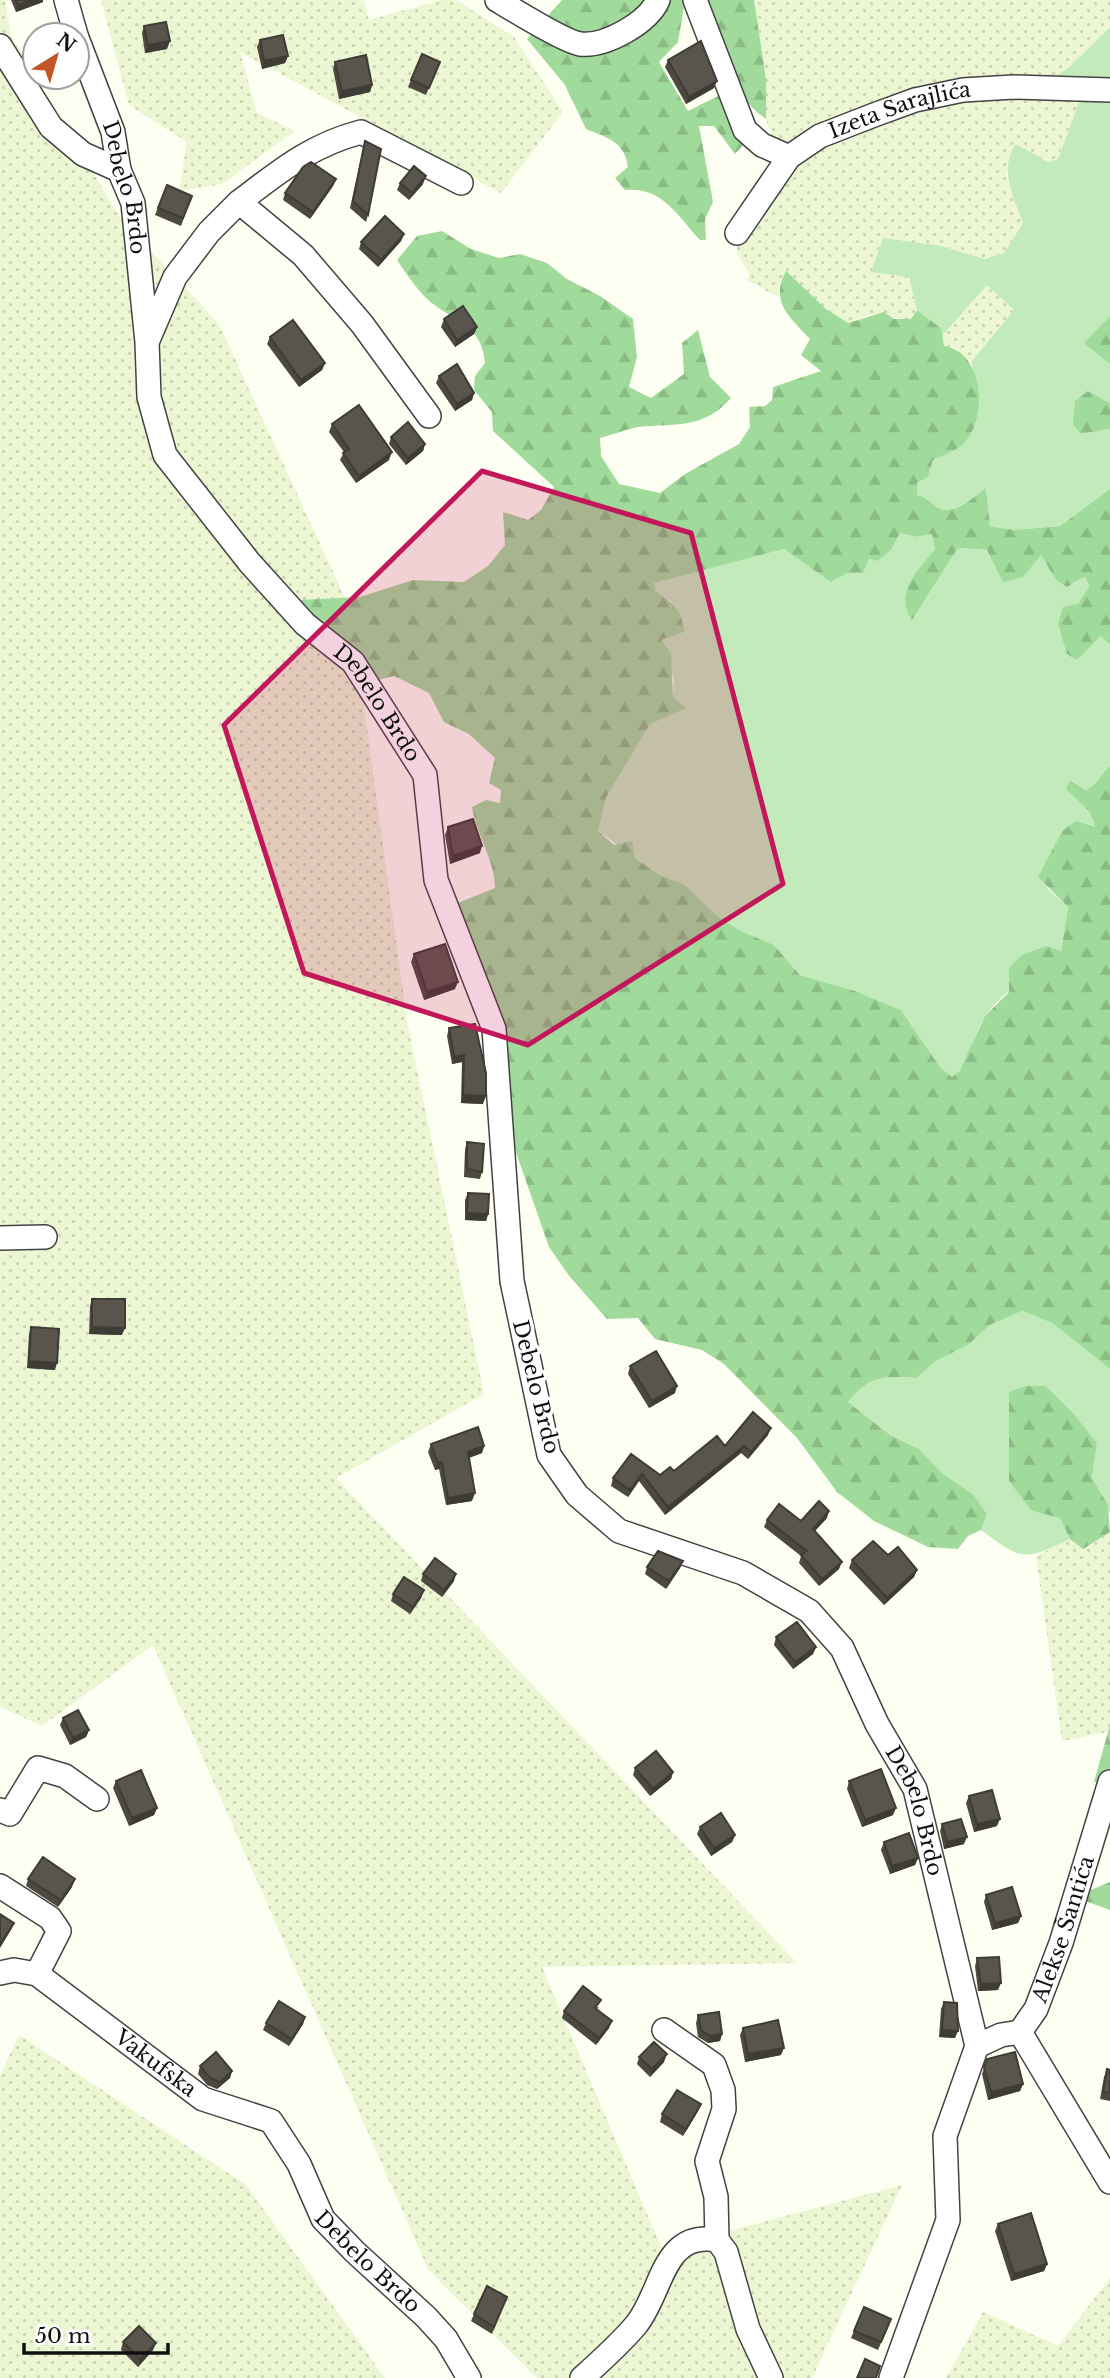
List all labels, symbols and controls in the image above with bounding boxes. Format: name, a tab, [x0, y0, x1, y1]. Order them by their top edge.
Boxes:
north arrow	[21, 21, 91, 91]
text: N	[52, 28, 80, 57]
street label: Izeta Sarajlića	[825, 77, 972, 144]
street label: Debelo Brdo	[97, 117, 151, 255]
street label: Debelo Brdo	[328, 639, 426, 767]
street label: Debelo Brdo	[507, 1317, 565, 1457]
street label: Debelo Brdo	[880, 1741, 949, 1879]
street label: Alekse Šantića	[1026, 1852, 1100, 2007]
street label: Vakufska	[109, 2023, 202, 2103]
street label: Debelo Brdo	[309, 2205, 426, 2318]
scale bar	[24, 2312, 168, 2356]
text: 50 m	[35, 2323, 91, 2349]

